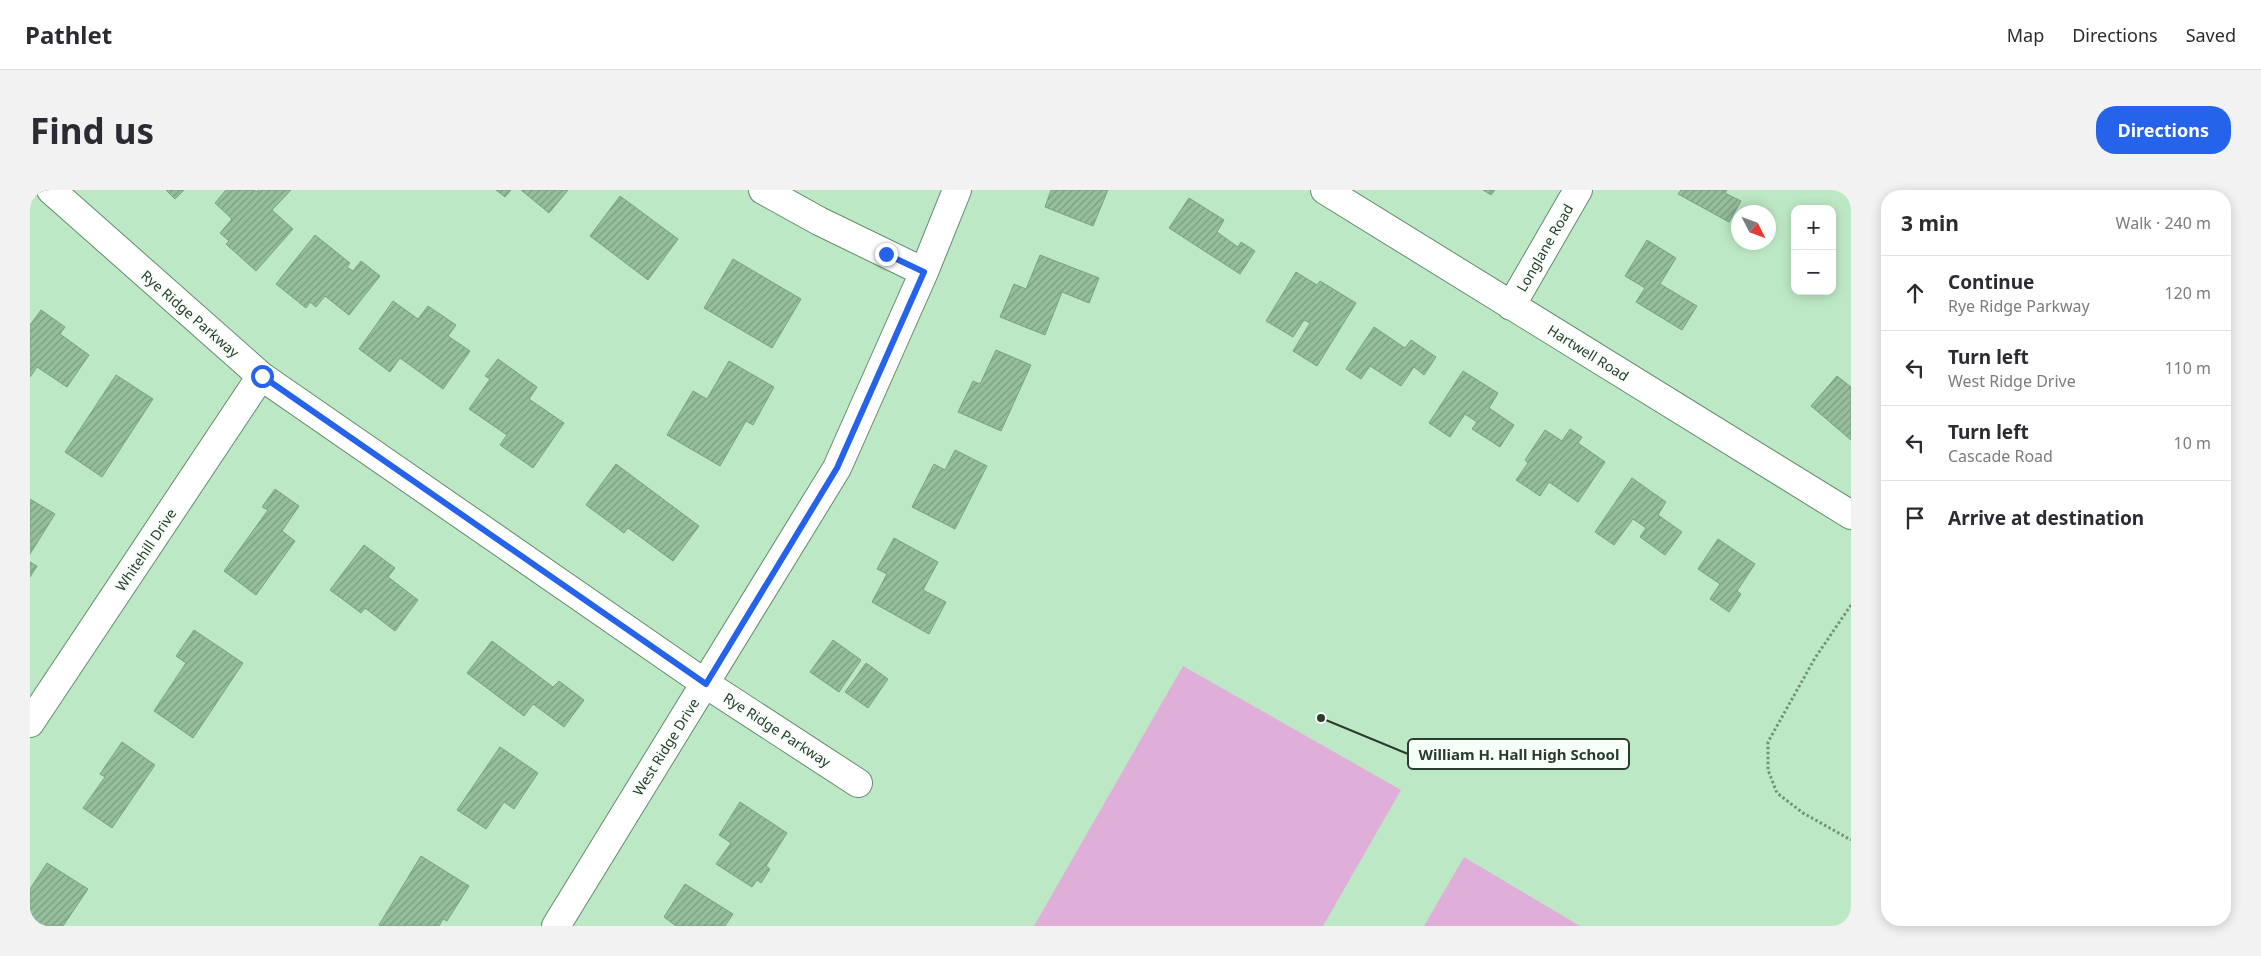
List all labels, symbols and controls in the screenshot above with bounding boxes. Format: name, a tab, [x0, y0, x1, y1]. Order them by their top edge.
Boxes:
text: Pathlet	[25, 18, 112, 51]
text: Map	[2007, 23, 2044, 47]
text: Directions	[2072, 23, 2158, 47]
text: Saved	[2186, 23, 2236, 47]
button: Directions	[2096, 106, 2231, 154]
text: Find us	[30, 107, 154, 154]
street label: Longlane Road	[1512, 200, 1577, 295]
north arrow	[1731, 205, 1776, 250]
map controls	[1791, 205, 1836, 295]
button: +	[1791, 205, 1836, 250]
text: 3 min	[1901, 209, 1959, 237]
text: Walk · 240 m	[2116, 212, 2211, 234]
route end	[875, 243, 898, 266]
button: −	[1791, 250, 1836, 295]
street label: Rye Ridge Parkway	[137, 266, 244, 362]
text: Continue	[1948, 269, 2034, 295]
icon: ahead	[1901, 279, 1929, 307]
text: 120 m	[2164, 282, 2211, 304]
text: Rye Ridge Parkway	[1948, 295, 2090, 317]
street label: Hartwell Road	[1544, 320, 1633, 385]
text: Turn left	[1948, 344, 2029, 370]
icon: left	[1901, 354, 1929, 382]
text: 110 m	[2164, 357, 2211, 379]
route start	[251, 365, 274, 388]
text: West Ridge Drive	[1948, 370, 2076, 392]
text: Turn left	[1948, 419, 2029, 445]
icon: left	[1901, 429, 1929, 457]
text: 10 m	[2174, 432, 2211, 454]
text: Cascade Road	[1948, 445, 2053, 467]
icon: arrive	[1901, 504, 1929, 532]
street label: Whitehill Drive	[111, 505, 180, 595]
text: Arrive at destination	[1948, 505, 2144, 531]
street label: Rye Ridge Parkway	[720, 688, 835, 772]
street label: West Ridge Drive	[628, 694, 703, 799]
callout: William H. Hall High School	[1408, 739, 1629, 769]
text: William H. Hall High School	[1419, 744, 1619, 764]

